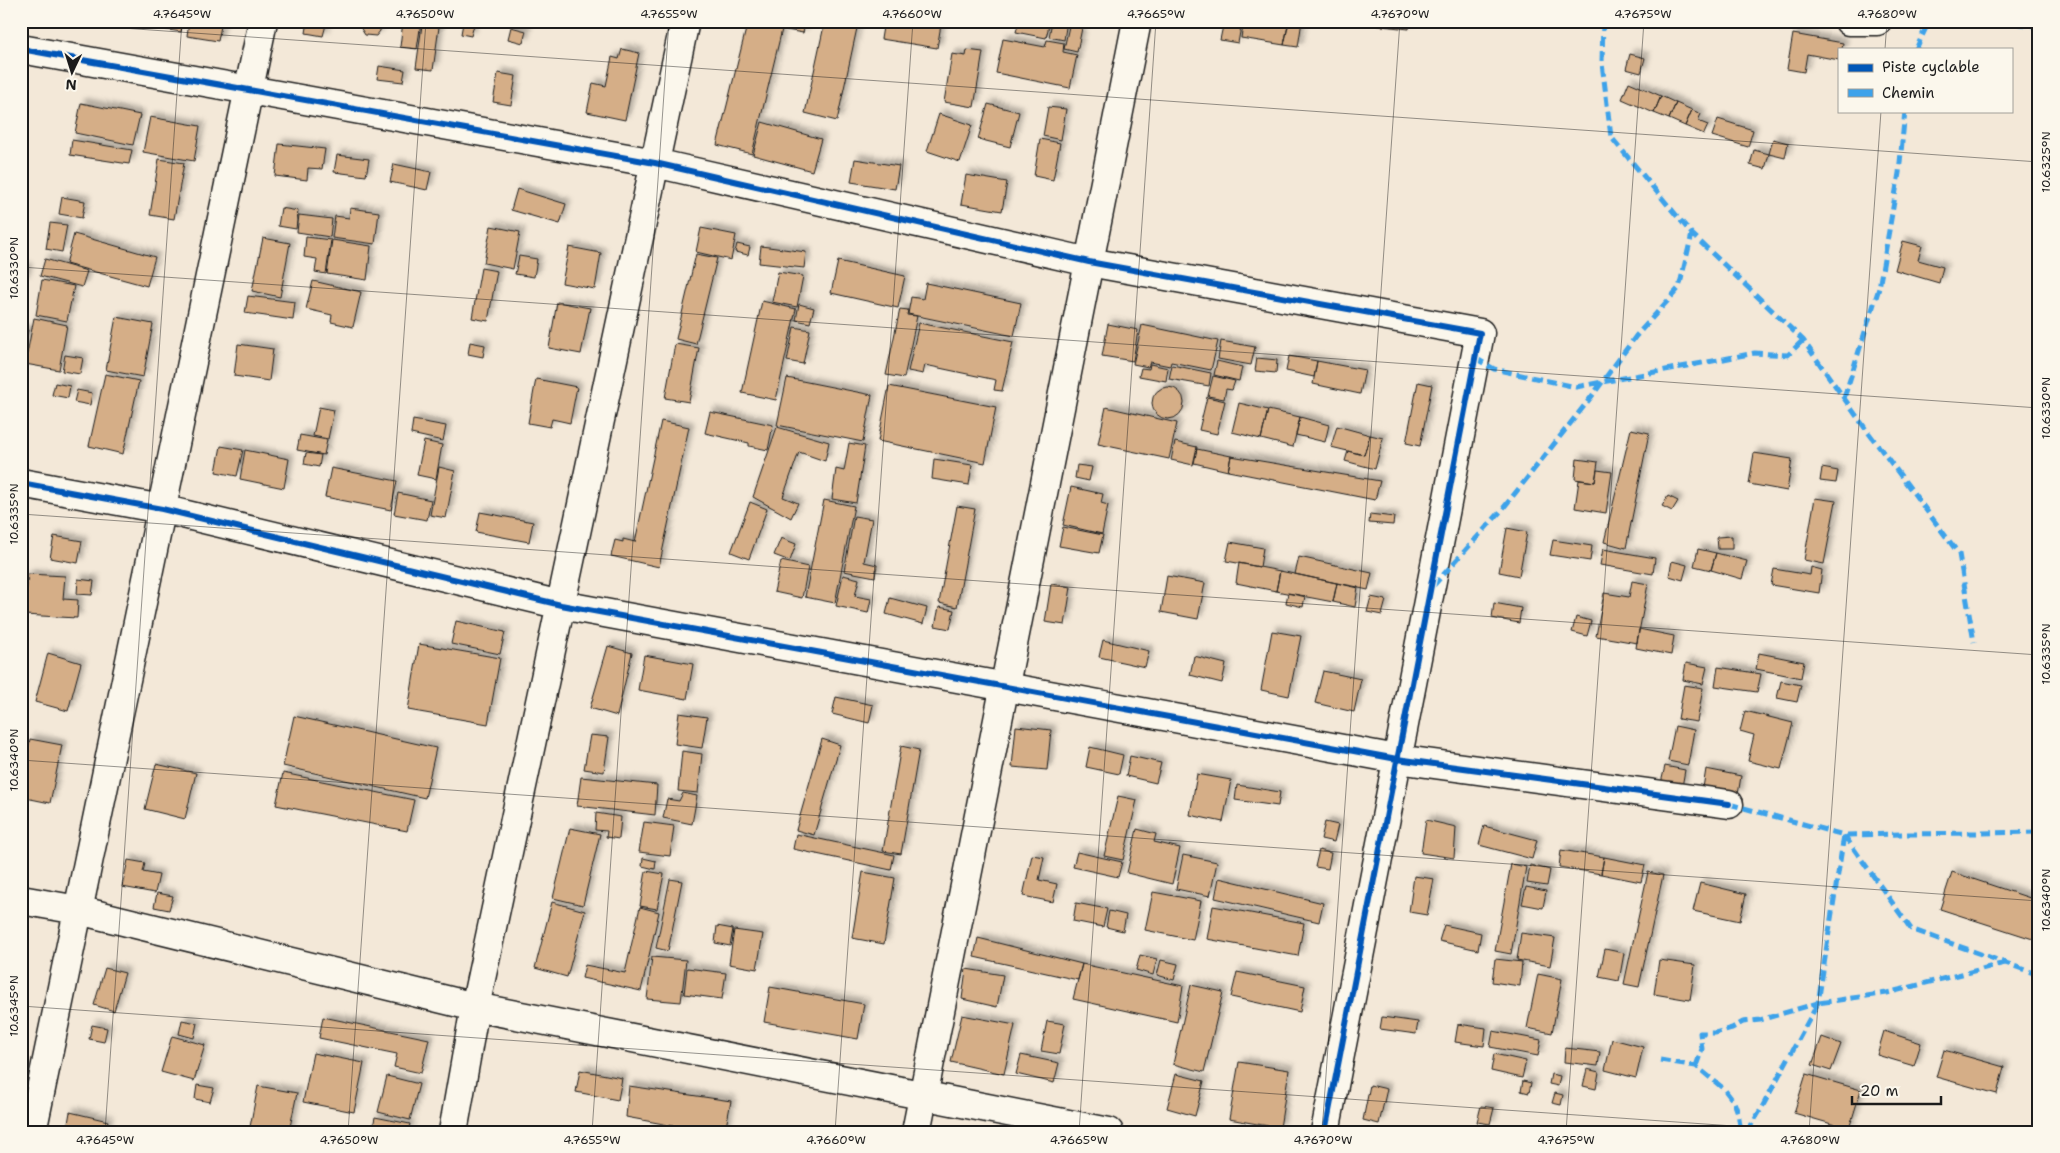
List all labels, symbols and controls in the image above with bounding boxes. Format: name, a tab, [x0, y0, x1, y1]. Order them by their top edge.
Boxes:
text: 4.7645°W	[153, 6, 211, 22]
text: 4.7650°W	[396, 6, 454, 22]
text: 4.7655°W	[640, 6, 698, 22]
text: 4.7660°W	[882, 6, 942, 22]
text: 4.7665°W	[1127, 6, 1185, 22]
text: 4.7670°W	[1371, 6, 1429, 22]
text: 4.7675°W	[1614, 6, 1672, 22]
text: 4.7680°W	[1857, 6, 1917, 22]
north arrow	[48, 48, 98, 98]
legend	[1838, 48, 2012, 112]
text: Piste cyclable	[1882, 57, 1980, 77]
text: N	[65, 76, 77, 94]
text: Chemin	[1882, 83, 1935, 103]
text: 10.6325°N	[2038, 131, 2054, 193]
text: 10.6330°N	[6, 237, 22, 299]
text: 10.6330°N	[2038, 377, 2054, 439]
text: 10.6335°N	[6, 483, 22, 545]
text: 10.6335°N	[2038, 623, 2054, 685]
text: 10.6340°N	[6, 729, 22, 791]
text: 10.6340°N	[2038, 869, 2054, 931]
text: 10.6345°N	[6, 975, 22, 1037]
scale bar	[1852, 1073, 1941, 1105]
text: 20 m	[1860, 1081, 1899, 1101]
text: 4.7645°W	[76, 1132, 134, 1148]
text: 4.7650°W	[320, 1132, 378, 1148]
text: 4.7655°W	[563, 1132, 621, 1148]
text: 4.7660°W	[806, 1132, 866, 1148]
text: 4.7665°W	[1050, 1132, 1108, 1148]
text: 4.7670°W	[1294, 1132, 1352, 1148]
text: 4.7675°W	[1537, 1132, 1595, 1148]
text: 4.7680°W	[1780, 1132, 1840, 1148]

